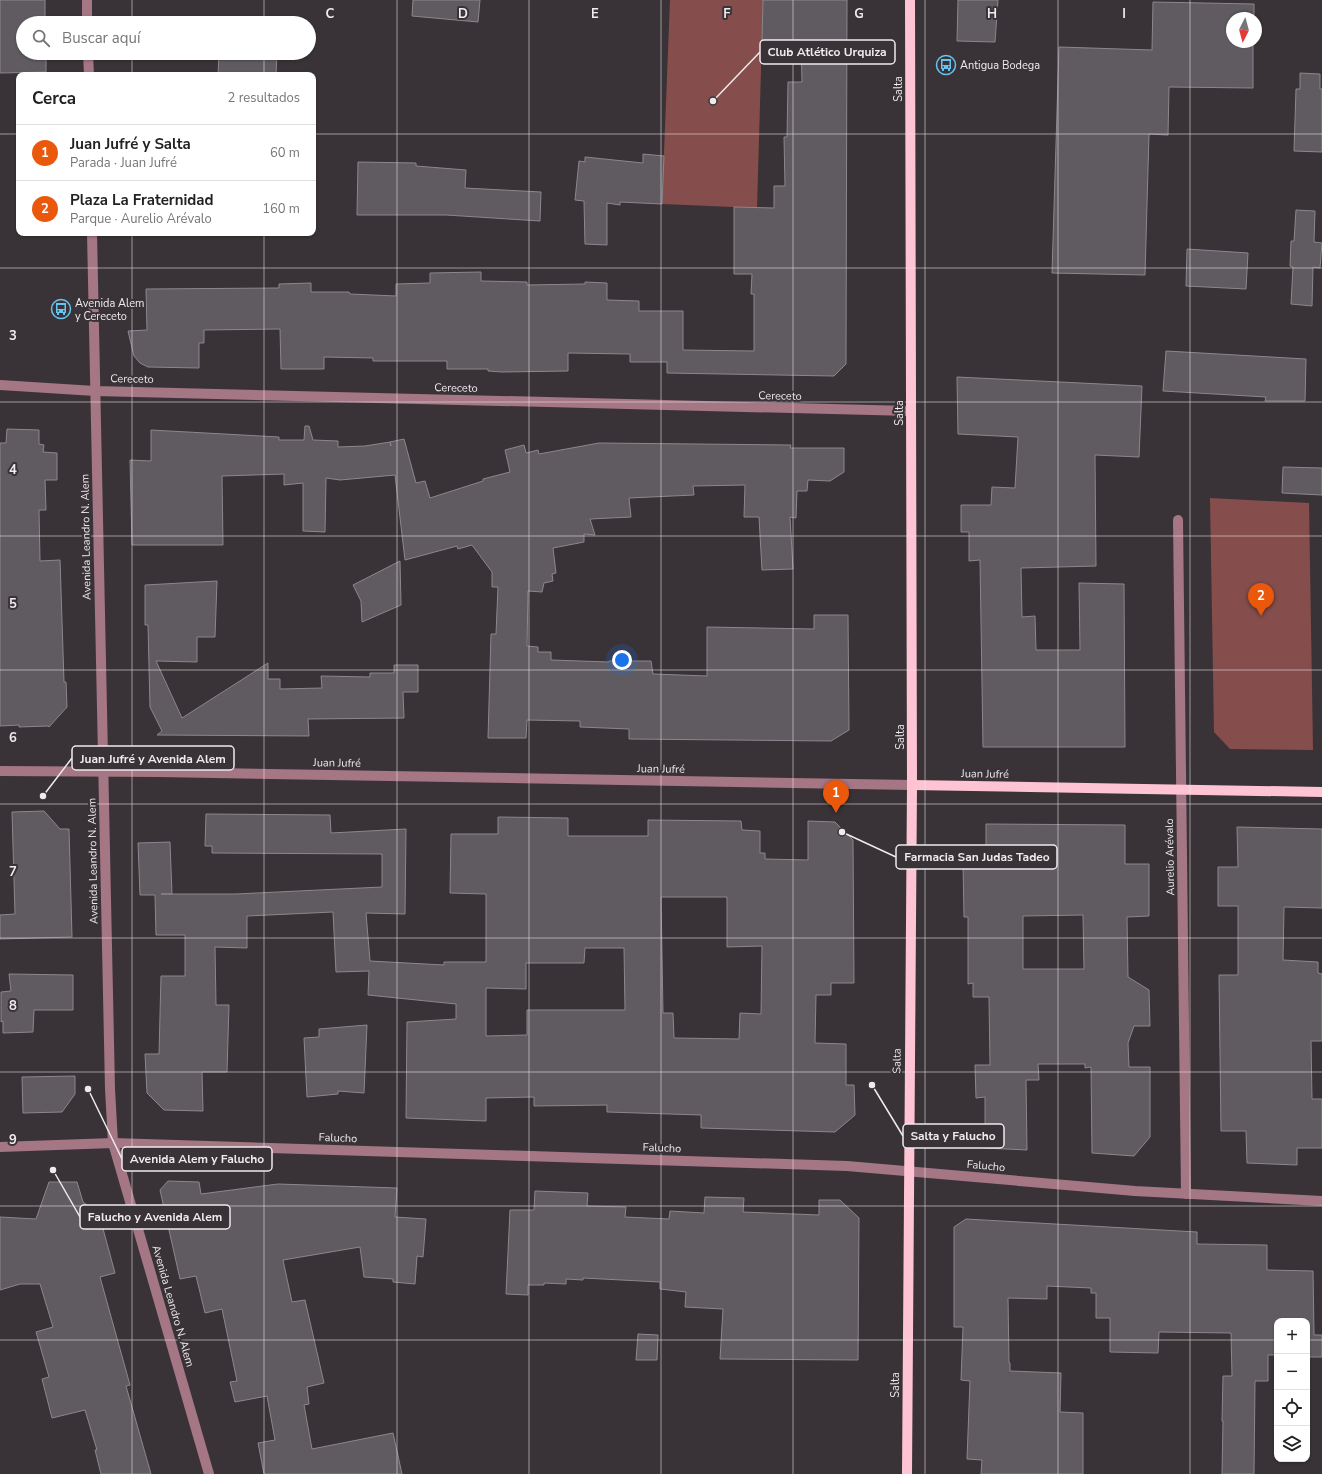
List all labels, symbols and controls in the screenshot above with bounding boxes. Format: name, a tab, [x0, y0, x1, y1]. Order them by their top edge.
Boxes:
text: C	[326, 5, 335, 23]
text: D	[458, 5, 468, 23]
text: E	[591, 5, 599, 23]
text: F	[723, 5, 731, 23]
text: G	[854, 5, 864, 23]
text: H	[987, 5, 997, 23]
text: I	[1122, 5, 1126, 23]
north arrow	[1226, 12, 1262, 48]
search box	[16, 16, 316, 60]
icon: search	[30, 27, 52, 49]
text: Buscar aquí	[62, 28, 140, 48]
callout: Club Atlético Urquiza	[760, 40, 895, 64]
text: Club Atlético Urquiza	[767, 44, 887, 60]
bus stop icon: Antigua Bodega	[935, 54, 957, 76]
place label: Antigua Bodega	[960, 58, 1040, 73]
street label: Salta	[891, 76, 906, 102]
text: Cerca	[32, 87, 76, 110]
text: 2 resultados	[228, 89, 300, 107]
text: Juan Jufré y Salta	[70, 134, 191, 154]
text: 1	[41, 144, 49, 162]
text: 60 m	[270, 144, 300, 162]
text: Parada · Juan Jufré	[70, 154, 177, 172]
text: Plaza La Fraternidad	[70, 190, 214, 210]
text: 2	[41, 200, 49, 218]
text: 160 m	[262, 200, 300, 218]
text: Parque · Aurelio Arévalo	[70, 210, 212, 228]
place label: Avenida Alem y Cereceto	[75, 296, 145, 324]
bus stop icon: Avenida Alem y Cereceto	[50, 298, 72, 320]
text: 3	[9, 327, 17, 345]
street label: Cereceto	[110, 371, 154, 387]
street label: Cereceto	[434, 380, 478, 396]
street label: Cereceto	[758, 388, 802, 404]
street label: Salta	[892, 400, 907, 426]
text: 4	[9, 461, 17, 479]
street label: Avenida Leandro N. Alem	[77, 474, 95, 600]
pin: 2	[1248, 583, 1274, 616]
text: 5	[9, 595, 17, 613]
your location	[612, 650, 632, 670]
street label: Salta	[893, 724, 908, 750]
text: 6	[9, 729, 17, 747]
callout: Juan Jufré y Avenida Alem	[72, 746, 234, 770]
text: Juan Jufré y Avenida Alem	[79, 751, 226, 767]
street label: Juan Jufré	[312, 755, 361, 771]
street label: Juan Jufré	[636, 761, 685, 777]
street label: Juan Jufré	[960, 766, 1009, 782]
pin: 1	[823, 780, 849, 813]
street label: Avenida Leandro N. Alem	[84, 798, 102, 924]
street label: Aurelio Arévalo	[1162, 818, 1178, 896]
callout: Farmacia San Judas Tadeo	[896, 845, 1057, 869]
text: Farmacia San Judas Tadeo	[904, 849, 1050, 865]
text: 7	[9, 863, 17, 881]
text: 8	[9, 997, 17, 1015]
street label: Salta	[889, 1048, 905, 1074]
callout: Salta y Falucho	[903, 1124, 1004, 1148]
text: Salta y Falucho	[910, 1128, 996, 1144]
street label: Falucho	[318, 1130, 358, 1146]
text: 9	[9, 1131, 17, 1149]
street label: Falucho	[642, 1140, 682, 1156]
callout: Avenida Alem y Falucho	[122, 1147, 272, 1171]
text: Avenida Alem y Falucho	[130, 1151, 264, 1167]
street label: Falucho	[966, 1157, 1006, 1175]
callout: Falucho y Avenida Alem	[80, 1205, 230, 1229]
text: Falucho y Avenida Alem	[88, 1209, 222, 1225]
street label: Avenida Leandro N. Alem	[148, 1243, 198, 1369]
map controls	[1274, 1318, 1310, 1462]
button: +	[1274, 1318, 1310, 1354]
button: −	[1274, 1354, 1310, 1390]
street label: Salta	[888, 1372, 903, 1398]
button: locate	[1274, 1390, 1310, 1426]
button: layers	[1274, 1426, 1310, 1462]

